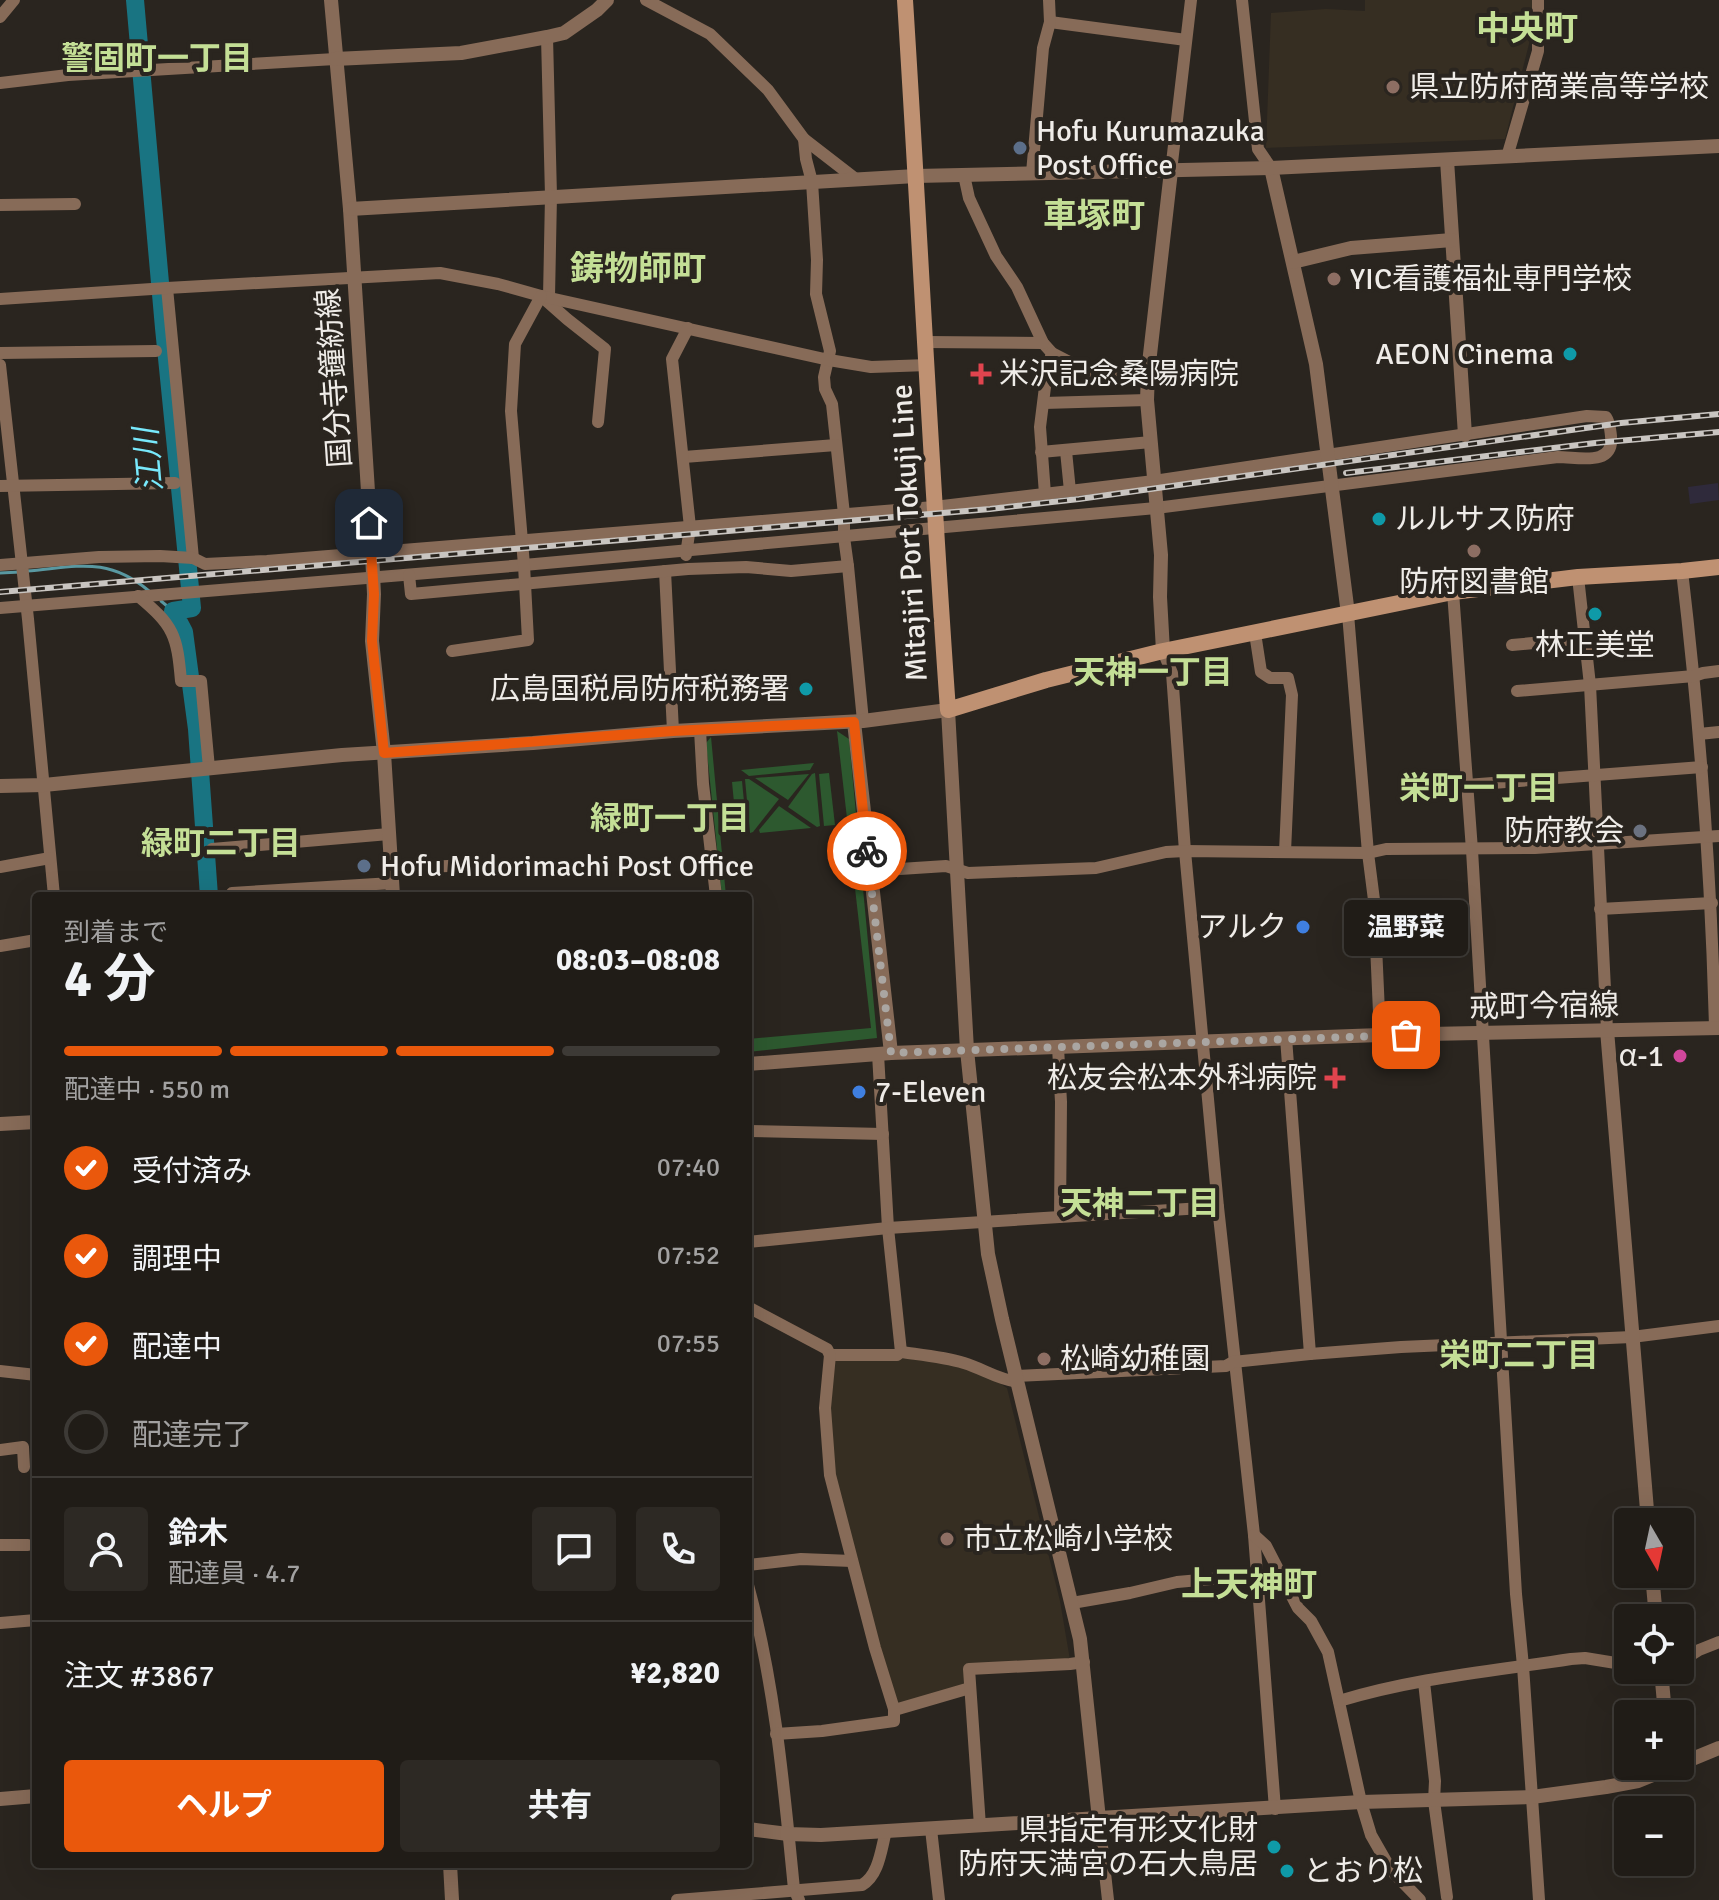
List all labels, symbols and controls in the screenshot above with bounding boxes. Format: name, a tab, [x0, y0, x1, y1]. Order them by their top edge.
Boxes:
district label: 中央町	[1476, 8, 1578, 50]
district label: 警固町一丁目	[61, 39, 253, 78]
place label: 県立防府商業高等学校	[1409, 69, 1709, 106]
marker: 県立防府商業高等学校	[1384, 78, 1402, 96]
place label: Hofu Kurumazuka Post Office	[1036, 113, 1265, 184]
marker: Hofu Kurumazuka Post Office	[1011, 139, 1029, 157]
district label: 車塚町	[1043, 195, 1145, 237]
district label: 鋳物師町	[570, 248, 706, 290]
place label: YIC看護福祉専門学校	[1350, 261, 1632, 298]
marker: YIC看護福祉専門学校	[1325, 270, 1343, 288]
street label: 国分寺鐘紡線	[310, 287, 359, 469]
place label: AEON Cinema	[1375, 336, 1554, 373]
marker: AEON Cinema	[1561, 345, 1579, 363]
place label: 米沢記念桑陽病院	[999, 356, 1239, 393]
marker: 米沢記念桑陽病院	[970, 363, 992, 385]
street label: Mitajiri Port Tokuji Line	[883, 383, 936, 683]
water label: 江川	[126, 423, 171, 494]
pin	[335, 489, 403, 557]
icon: home	[347, 501, 391, 545]
place label: ルルサス防府	[1395, 501, 1574, 538]
marker: ルルサス防府	[1370, 510, 1388, 528]
marker: 防府図書館	[1465, 542, 1483, 560]
place label: 防府図書館	[1399, 564, 1549, 601]
marker: 林正美堂	[1586, 605, 1604, 623]
place label: 林正美堂	[1535, 627, 1655, 664]
district label: 天神一丁目	[1073, 653, 1233, 692]
place label: 広島国税局防府税務署	[490, 671, 790, 708]
marker: 広島国税局防府税務署	[797, 680, 815, 698]
district label: 栄町一丁目	[1399, 769, 1559, 808]
district label: 緑町一丁目	[590, 799, 750, 838]
courier	[827, 811, 907, 891]
place label: 防府教会	[1504, 813, 1624, 850]
marker: 防府教会	[1631, 822, 1649, 840]
district label: 緑町二丁目	[141, 824, 301, 863]
icon: bike	[845, 829, 889, 873]
place label: Hofu Midorimachi Post Office	[380, 848, 754, 885]
marker: Hofu Midorimachi Post Office	[355, 857, 373, 875]
callout: 温野菜	[1344, 899, 1468, 955]
place label: アルク	[1197, 909, 1287, 946]
text: 温野菜	[1367, 912, 1445, 944]
text: 到着まで	[64, 917, 168, 949]
marker: アルク	[1294, 918, 1312, 936]
text: 08:03–08:08	[556, 942, 720, 979]
text: 4 分	[64, 947, 156, 1011]
street label: 戒町今宿線	[1469, 987, 1619, 1026]
pin	[1372, 1001, 1440, 1069]
icon: bag	[1384, 1013, 1428, 1057]
place label: α-1	[1619, 1038, 1664, 1075]
marker: α-1	[1671, 1047, 1689, 1065]
place label: 松友会松本外科病院	[1047, 1060, 1317, 1097]
marker: 松友会松本外科病院	[1324, 1067, 1346, 1089]
text: 配達中 · 550 m	[64, 1074, 230, 1106]
place label: 7-Eleven	[875, 1074, 986, 1111]
marker: 7-Eleven	[850, 1083, 868, 1101]
icon: check	[64, 1146, 108, 1190]
text: 07:40	[657, 1152, 720, 1184]
text: 受付済み	[132, 1153, 252, 1190]
district label: 天神二丁目	[1060, 1184, 1220, 1223]
icon: check	[64, 1234, 108, 1278]
text: 07:52	[657, 1240, 720, 1272]
text: 調理中	[132, 1241, 222, 1278]
icon: check	[64, 1322, 108, 1366]
text: 07:55	[657, 1328, 720, 1360]
text: 配達中	[132, 1329, 222, 1366]
district label: 栄町二丁目	[1439, 1336, 1599, 1375]
place label: 松崎幼稚園	[1060, 1341, 1210, 1378]
marker: 松崎幼稚園	[1035, 1350, 1053, 1368]
text: 配達完了	[132, 1417, 252, 1454]
button: person	[64, 1507, 148, 1591]
button: chat	[532, 1507, 616, 1591]
button: phone	[636, 1507, 720, 1591]
north arrow	[1614, 1508, 1694, 1588]
map controls	[1614, 1508, 1694, 1876]
text: 鈴木	[168, 1515, 228, 1552]
place label: 市立松崎小学校	[963, 1521, 1173, 1558]
marker: 市立松崎小学校	[938, 1530, 956, 1548]
text: 配達員 · 4.7	[168, 1558, 300, 1590]
district label: 上天神町	[1181, 1564, 1317, 1606]
button: locate	[1614, 1604, 1694, 1684]
text: ¥2,820	[630, 1655, 720, 1692]
text: 注文 #3867	[64, 1658, 215, 1695]
button: +	[1614, 1700, 1694, 1780]
button: ヘルプ	[64, 1760, 384, 1852]
button: 共有	[400, 1760, 720, 1852]
button: −	[1614, 1796, 1694, 1876]
place label: 県指定有形文化財 防府天満宮の石大鳥居	[958, 1812, 1258, 1883]
marker: 県指定有形文化財 防府天満宮の石大鳥居	[1265, 1838, 1283, 1856]
place label: とおり松	[1303, 1853, 1423, 1890]
marker: とおり松	[1278, 1862, 1296, 1880]

